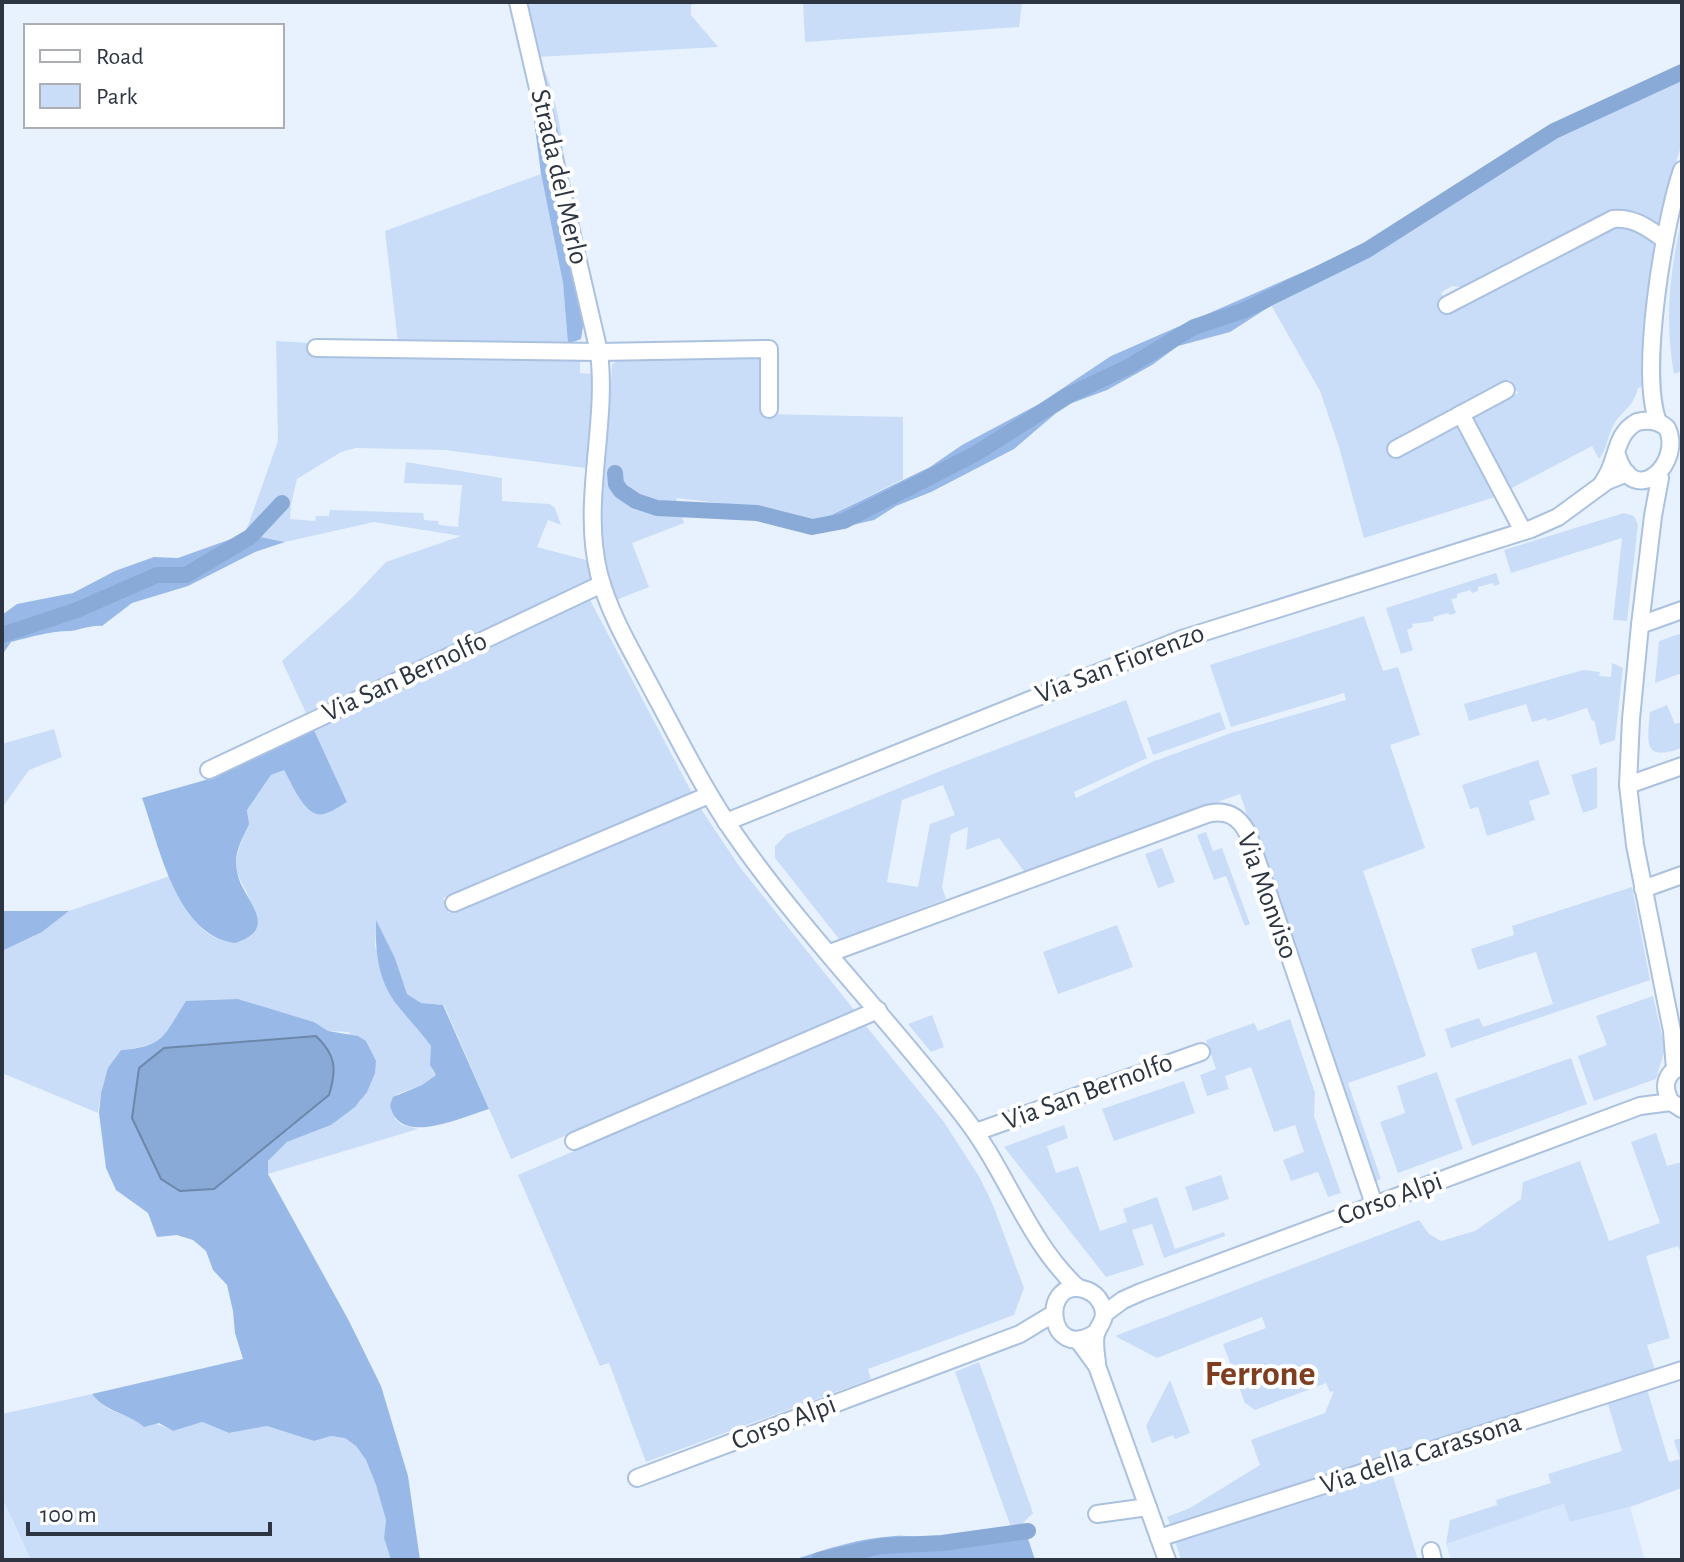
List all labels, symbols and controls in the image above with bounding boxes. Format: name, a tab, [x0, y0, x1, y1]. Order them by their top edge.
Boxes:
legend	[24, 24, 284, 128]
text: Road	[96, 45, 144, 69]
text: Park	[96, 85, 137, 109]
street label: Strada del Merlo	[525, 87, 593, 267]
street label: Via San Fiorenzo	[1032, 619, 1208, 709]
street label: Via San Bernolfo	[318, 627, 492, 727]
street label: Via Monviso	[1231, 829, 1303, 963]
street label: Via San Bernolfo	[1000, 1048, 1176, 1136]
street label: Corso Alpi	[1334, 1167, 1446, 1231]
district label: Ferrone	[1204, 1356, 1316, 1392]
street label: Corso Alpi	[728, 1390, 840, 1456]
street label: Via della Carassona	[1317, 1408, 1525, 1500]
scale bar	[28, 1486, 270, 1536]
text: 100 m	[40, 1503, 97, 1527]

